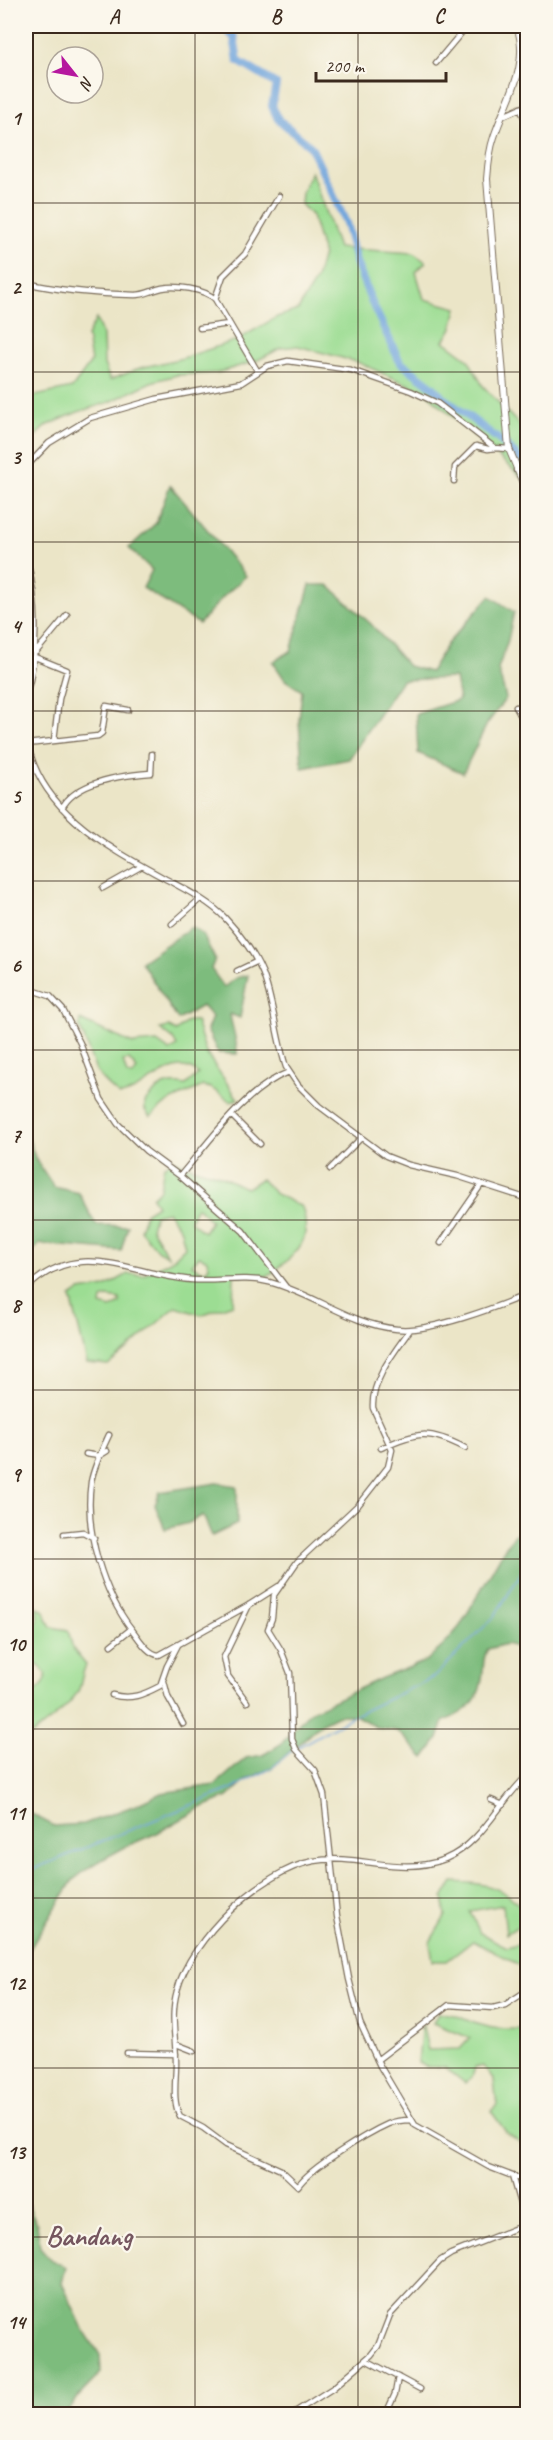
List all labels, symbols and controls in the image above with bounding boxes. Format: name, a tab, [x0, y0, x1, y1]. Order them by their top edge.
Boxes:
text: A	[109, 4, 121, 29]
text: B	[271, 4, 283, 29]
text: C	[434, 4, 446, 29]
north arrow	[45, 45, 105, 105]
scale bar	[316, 45, 446, 83]
text: 200 m	[325, 55, 366, 77]
text: N	[74, 73, 98, 94]
text: 1	[12, 106, 23, 131]
text: 2	[12, 275, 23, 300]
text: 3	[12, 445, 23, 470]
text: 4	[12, 614, 24, 639]
text: 5	[12, 784, 23, 809]
text: 6	[11, 953, 22, 978]
text: 7	[12, 1123, 23, 1148]
text: 8	[12, 1293, 24, 1318]
text: 9	[12, 1462, 23, 1487]
text: 10	[7, 1632, 27, 1657]
text: 11	[7, 1801, 27, 1826]
text: 12	[7, 1971, 27, 1996]
text: 13	[7, 2140, 27, 2165]
district label: Bandang	[46, 2218, 134, 2253]
text: 14	[7, 2310, 28, 2335]

